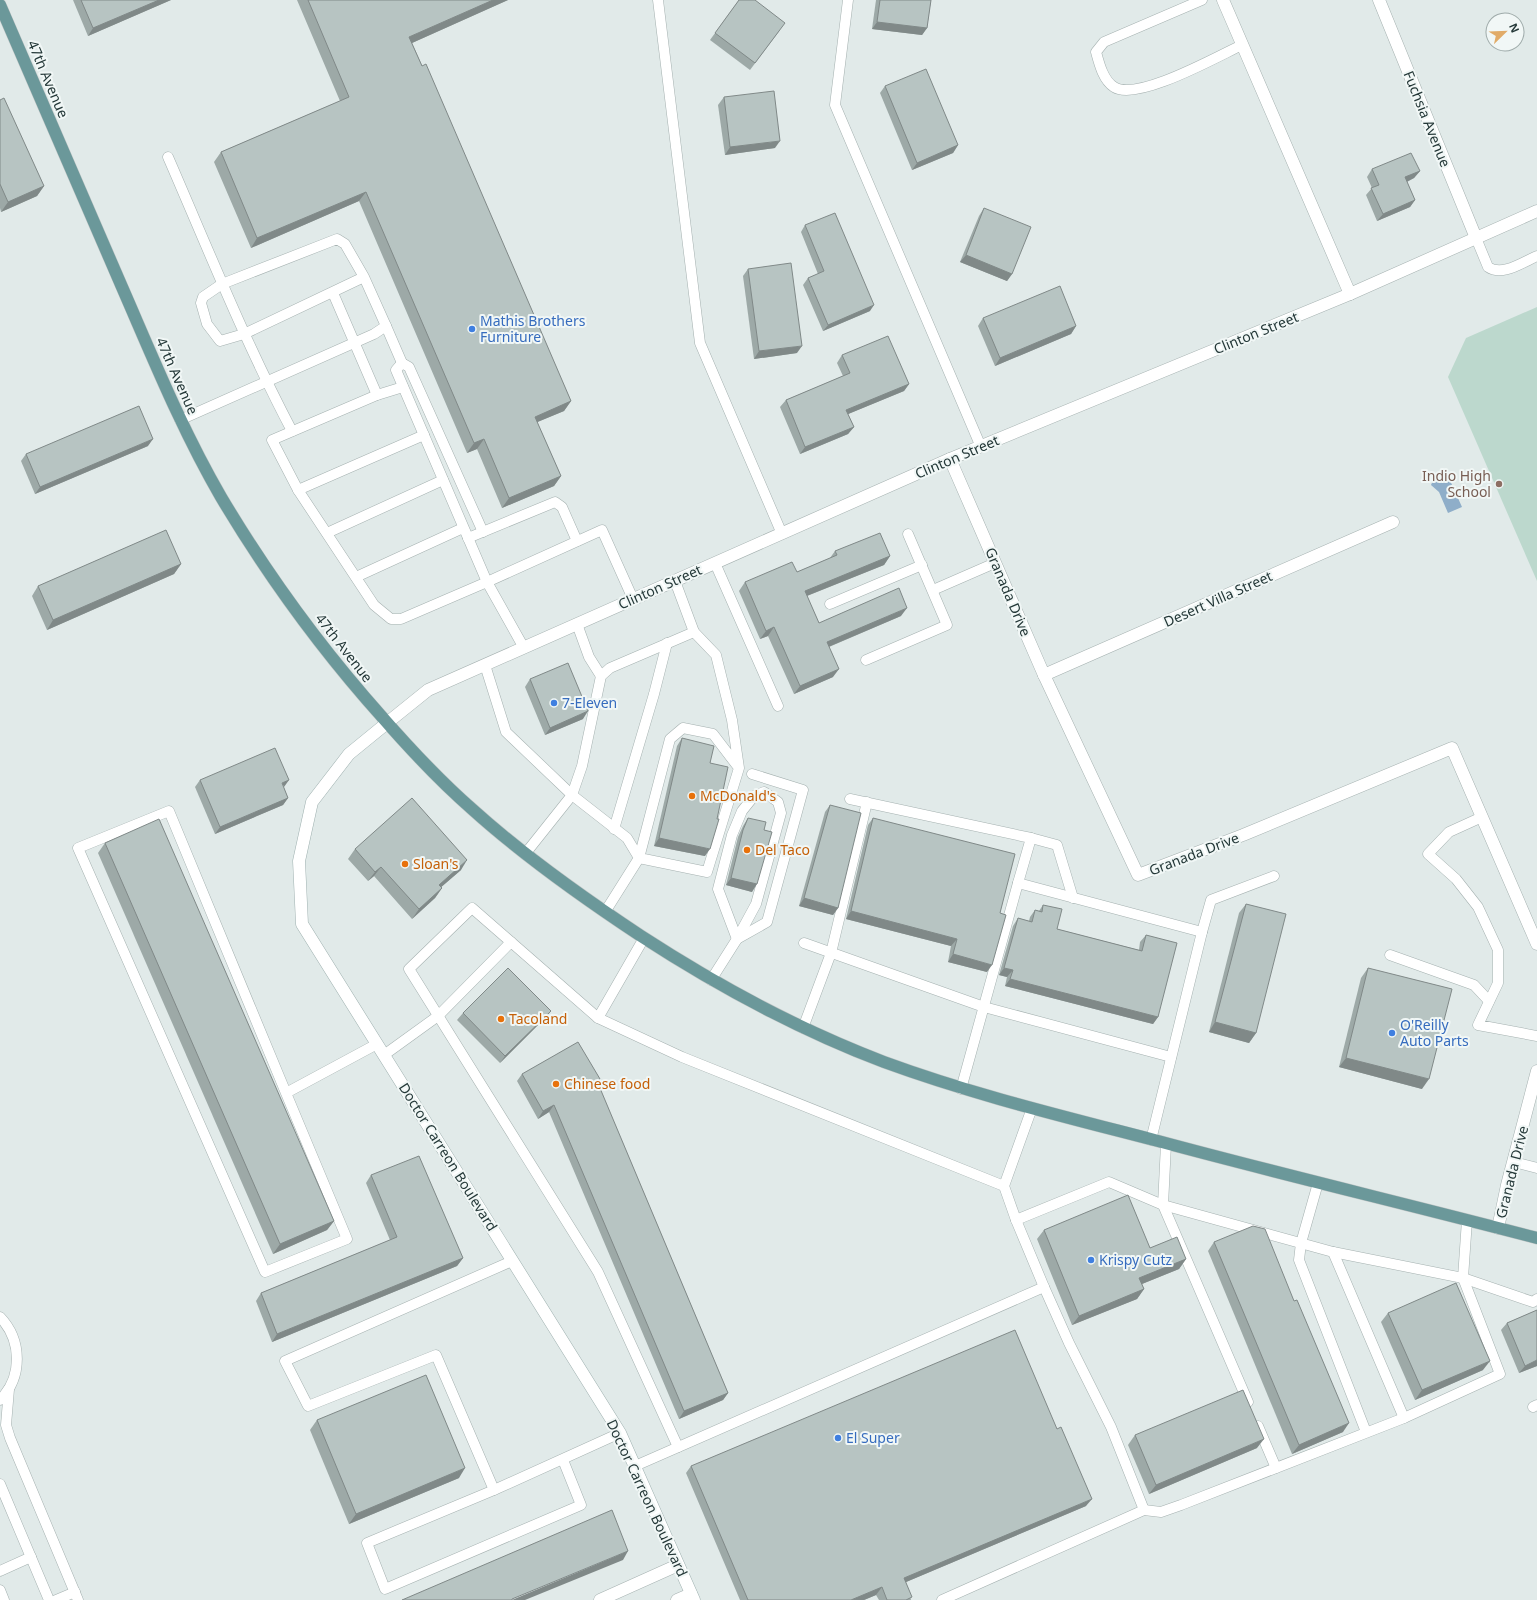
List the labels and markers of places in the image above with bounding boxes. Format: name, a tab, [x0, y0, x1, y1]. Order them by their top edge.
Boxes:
place label: Mathis Brothers Furniture	[480, 311, 586, 346]
marker: Mathis Brothers Furniture	[467, 324, 477, 334]
place label: Indio High School	[1422, 466, 1491, 501]
marker: Indio High School	[1494, 479, 1504, 489]
place label: 7-Eleven	[562, 693, 617, 712]
marker: 7-Eleven	[549, 698, 559, 708]
place label: McDonald's	[700, 786, 777, 805]
marker: McDonald's	[687, 791, 697, 801]
place label: Del Taco	[755, 840, 810, 859]
marker: Del Taco	[742, 845, 752, 855]
place label: Sloan's	[413, 854, 459, 873]
marker: Sloan's	[400, 859, 410, 869]
place label: Tacoland	[509, 1009, 567, 1028]
marker: Tacoland	[496, 1014, 506, 1024]
place label: O'Reilly Auto Parts	[1400, 1015, 1469, 1050]
marker: O'Reilly Auto Parts	[1387, 1028, 1397, 1038]
place label: Chinese food	[564, 1074, 650, 1093]
marker: Chinese food	[551, 1079, 561, 1089]
place label: Krispy Cutz	[1099, 1250, 1172, 1269]
marker: Krispy Cutz	[1086, 1255, 1096, 1265]
place label: El Super	[846, 1428, 900, 1447]
marker: El Super	[833, 1433, 843, 1443]

